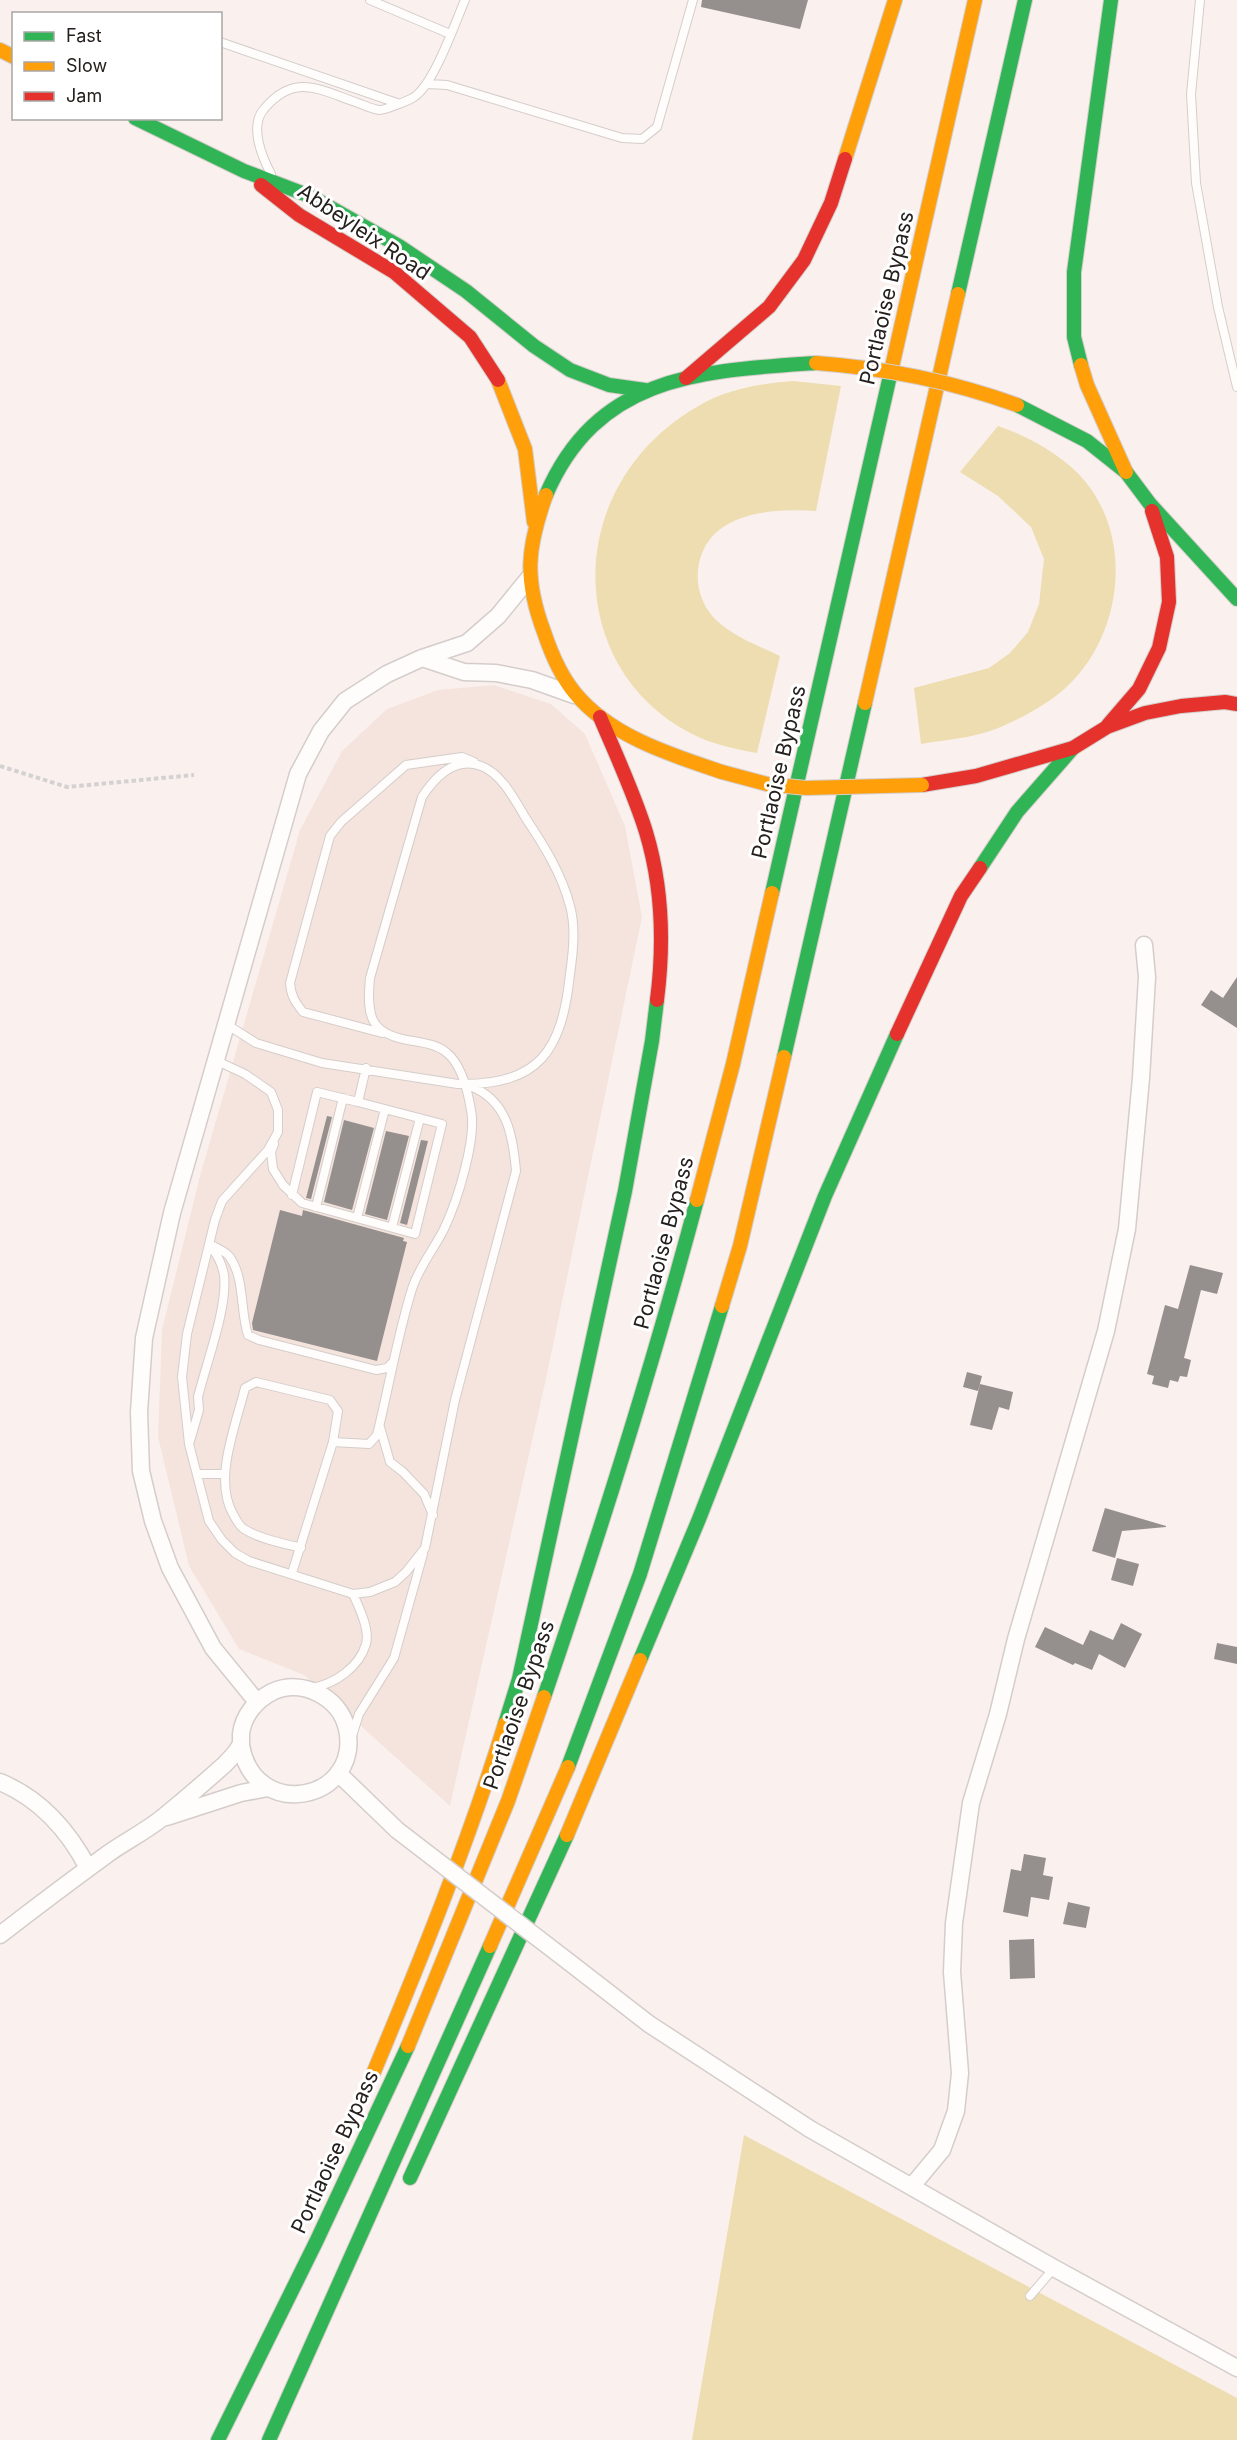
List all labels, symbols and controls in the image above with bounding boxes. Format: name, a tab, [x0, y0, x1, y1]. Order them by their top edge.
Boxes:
legend	[12, 12, 222, 120]
text: Fast	[66, 25, 102, 46]
text: Slow	[66, 55, 107, 76]
text: Jam	[66, 85, 102, 106]
street label: Abbeyleix Road	[293, 178, 435, 285]
street label: Portlaoise Bypass	[854, 209, 919, 387]
street label: Portlaoise Bypass	[746, 683, 811, 861]
street label: Portlaoise Bypass	[628, 1154, 699, 1332]
street label: Portlaoise Bypass	[478, 1617, 559, 1793]
street label: Portlaoise Bypass	[286, 2066, 383, 2237]

